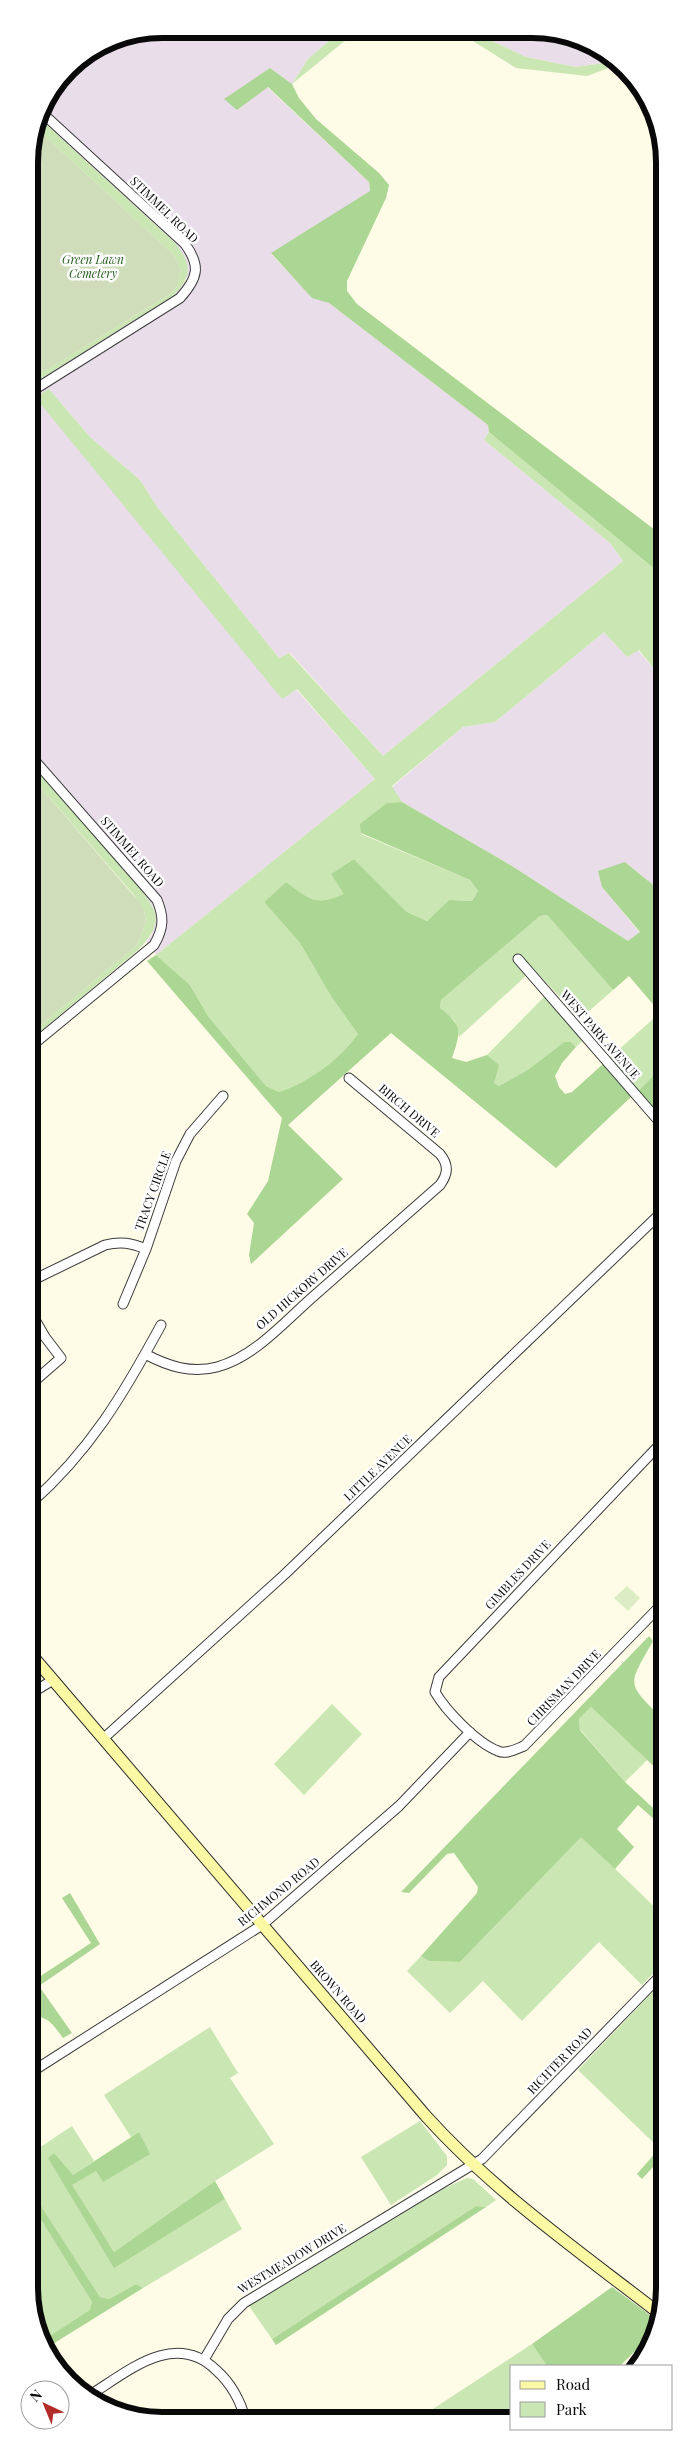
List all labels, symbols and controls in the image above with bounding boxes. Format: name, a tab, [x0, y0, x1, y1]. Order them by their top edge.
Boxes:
street label: STIMMEL ROAD	[127, 173, 202, 246]
park label: Green Lawn Cemetery	[62, 251, 124, 281]
street label: STIMMEL ROAD	[98, 813, 168, 890]
street label: WEST PARK AVENUE	[557, 986, 644, 1082]
street label: BIRCH DRIVE	[376, 1080, 443, 1140]
street label: TRACY CIRCLE	[130, 1149, 174, 1233]
street label: OLD HICKORY DRIVE	[252, 1244, 351, 1333]
street label: LITTLE AVENUE	[340, 1431, 415, 1504]
street label: GIMBLES DRIVE	[481, 1536, 554, 1612]
street label: CHRISMAN DRIVE	[523, 1646, 604, 1729]
street label: RICHMOND ROAD	[234, 1853, 323, 1929]
street label: BROWN ROAD	[307, 1956, 371, 2027]
street label: RICHTER ROAD	[523, 2023, 595, 2097]
street label: WESTMEADOW DRIVE	[234, 2220, 348, 2297]
legend	[510, 2365, 673, 2430]
text: Road	[556, 2374, 590, 2394]
north arrow	[20, 2380, 70, 2430]
text: N	[25, 2385, 46, 2406]
text: Park	[556, 2399, 588, 2419]

